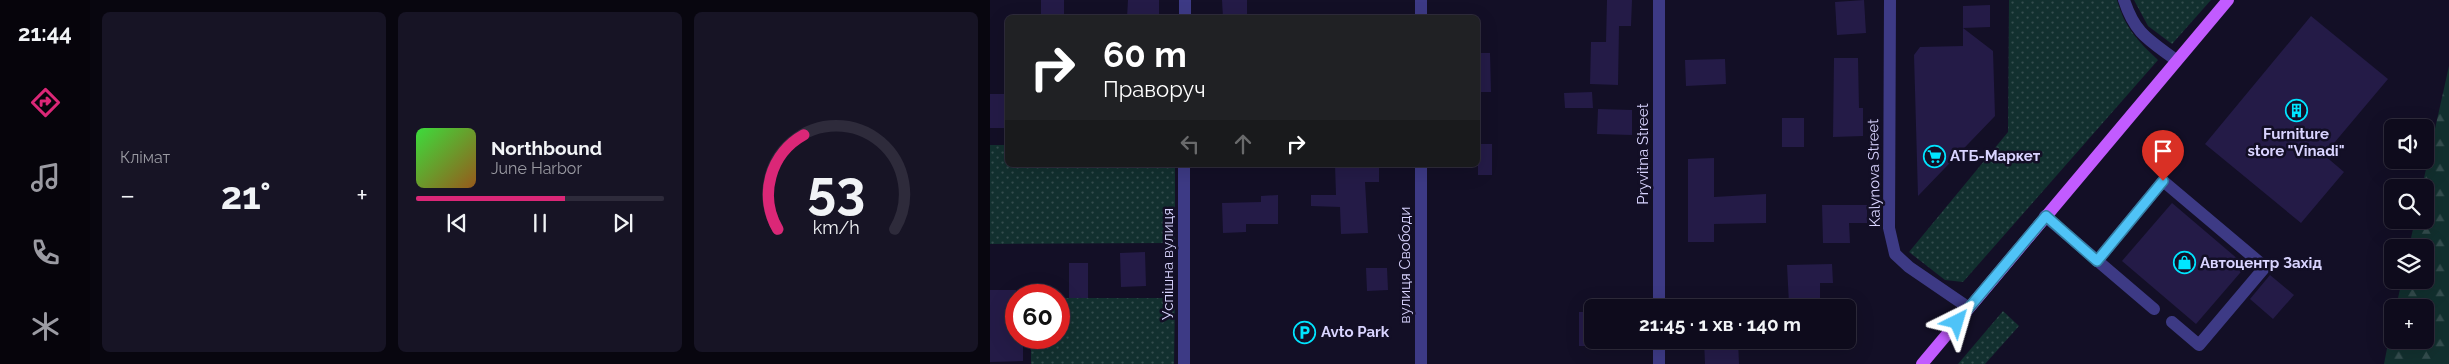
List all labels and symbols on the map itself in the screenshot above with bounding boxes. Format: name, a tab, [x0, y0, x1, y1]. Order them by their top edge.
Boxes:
building icon: Furniture store "Vinadi"	[2284, 99, 2308, 123]
street label: Pryvitna Street	[1634, 103, 1652, 205]
street label: Kalynova Street	[1864, 119, 1884, 227]
place label: Furniture store "Vinadi"	[2247, 125, 2345, 160]
pin	[2142, 130, 2184, 181]
supermarket icon: АТБ-Маркет	[1922, 144, 1946, 168]
place label: АТБ-Маркет	[1950, 147, 2041, 165]
street label: вулиця Свободи	[1396, 207, 1414, 323]
street label: Успішна вулиця	[1159, 208, 1177, 320]
shop icon: Автоцентр Захід	[2172, 251, 2196, 275]
place label: Автоцентр Захід	[2200, 254, 2322, 272]
speed limit sign: 60	[1005, 284, 1070, 349]
position arrow	[1930, 295, 1982, 347]
parking icon: Avto Park	[1293, 320, 1317, 344]
place label: Avto Park	[1321, 323, 1390, 341]

